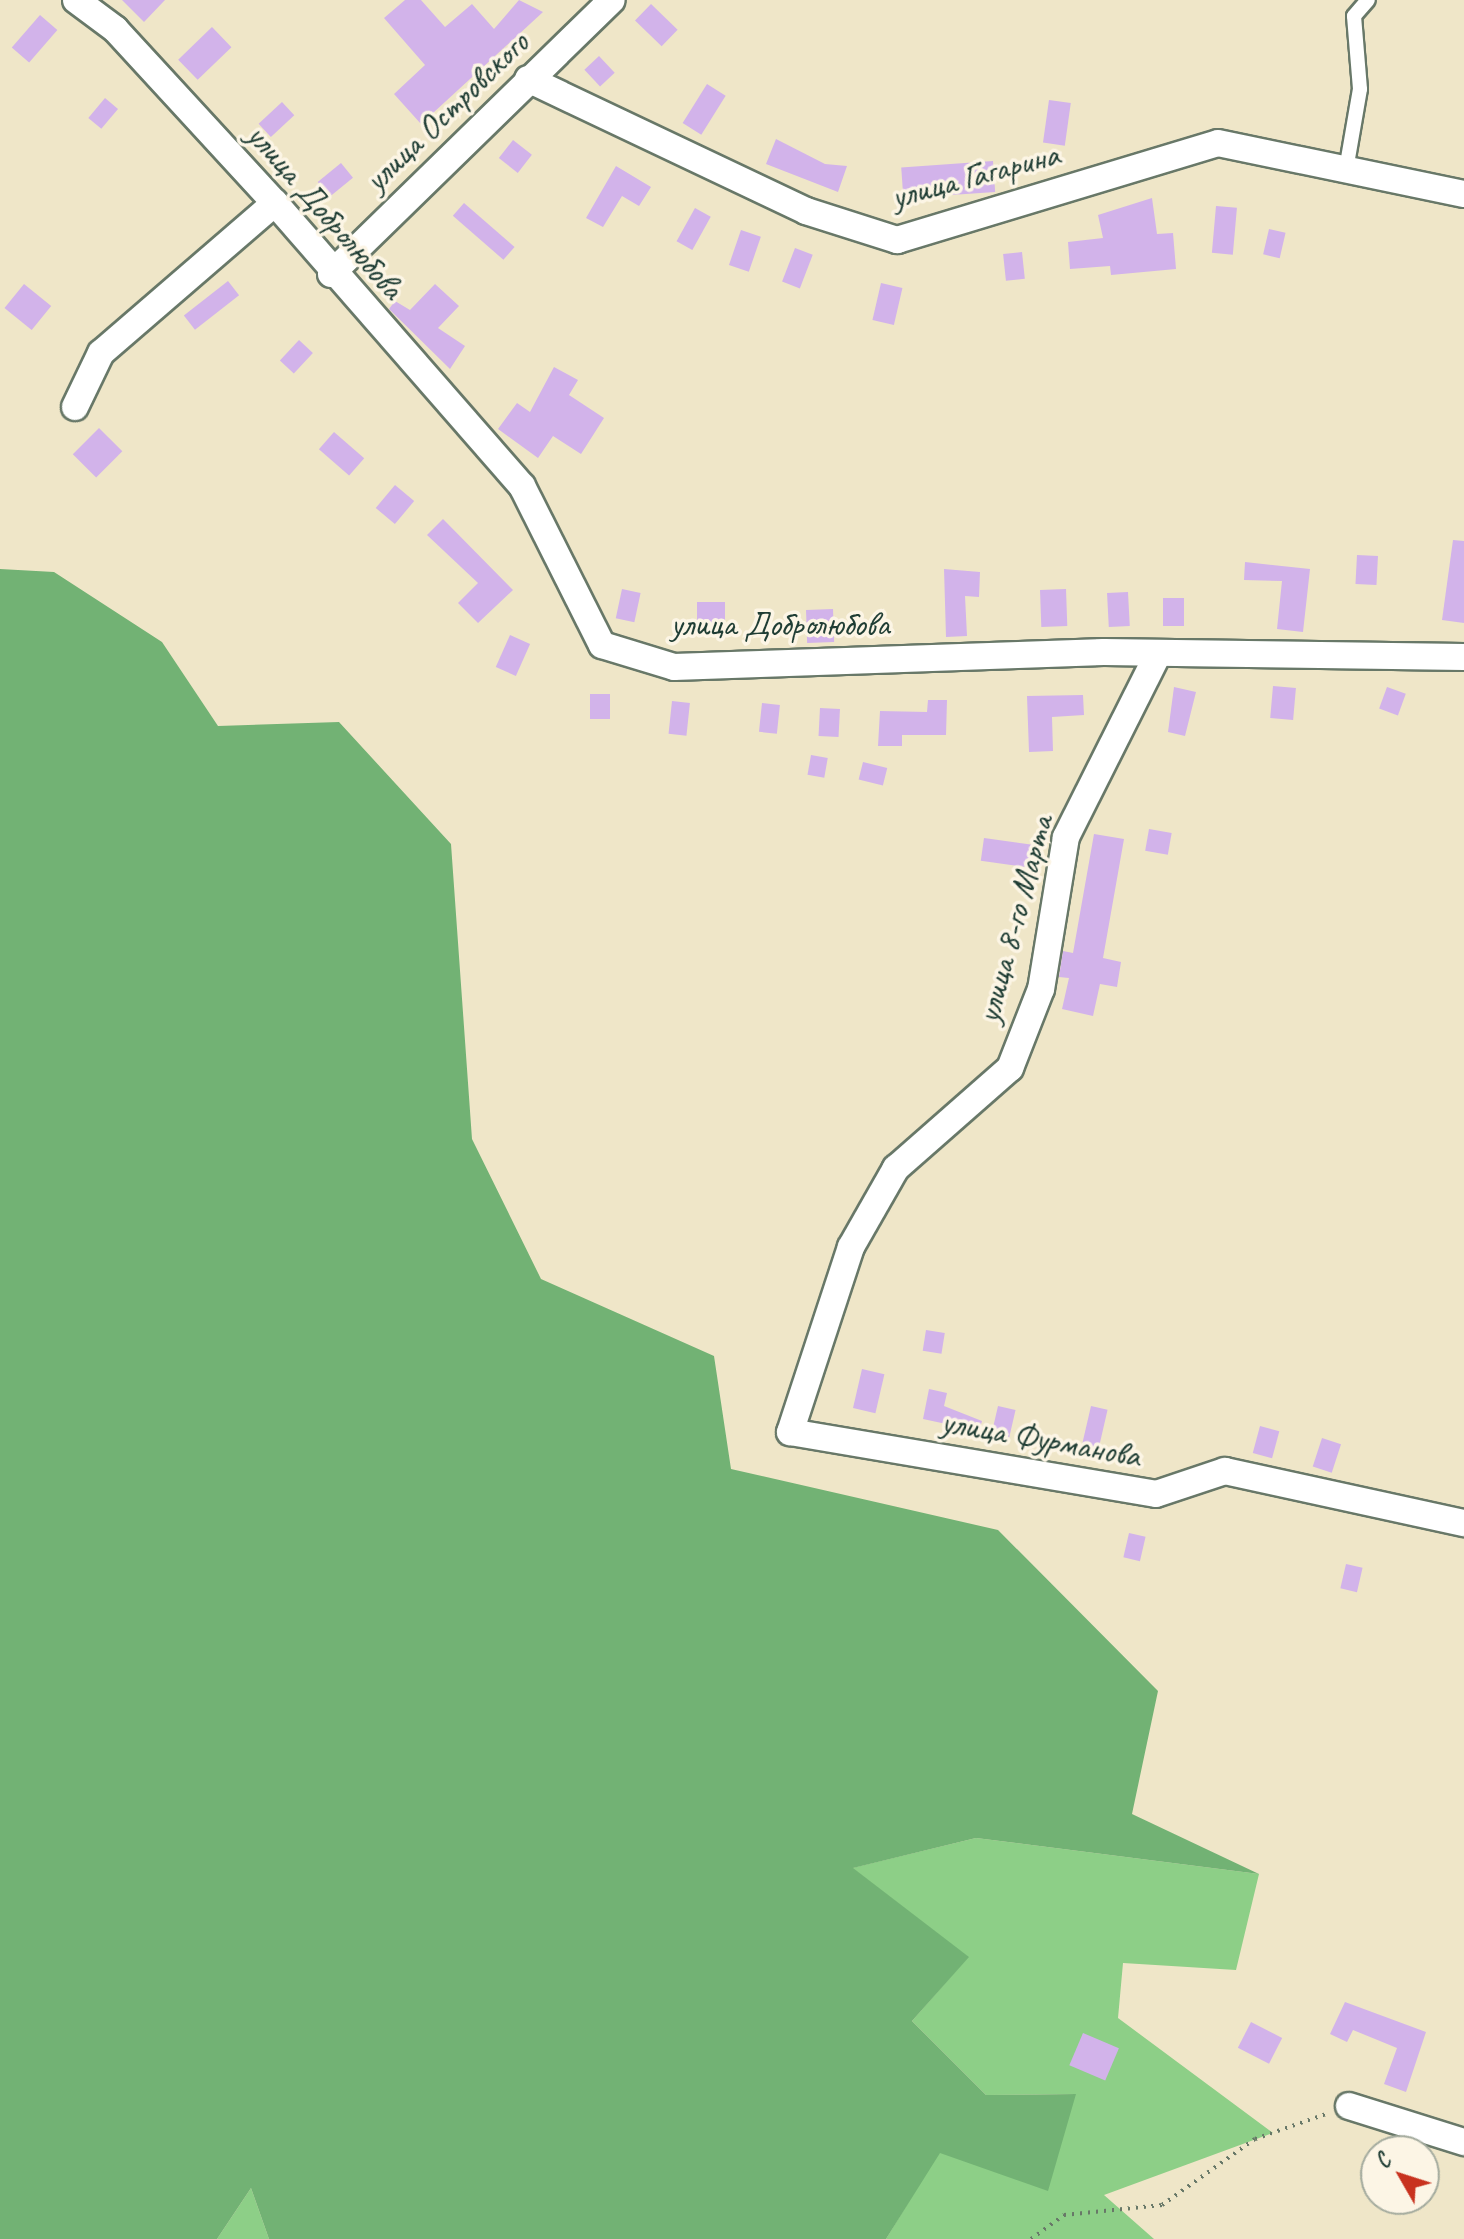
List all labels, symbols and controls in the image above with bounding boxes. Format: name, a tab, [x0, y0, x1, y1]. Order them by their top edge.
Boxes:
street label: улица Островского	[354, 21, 538, 201]
street label: улица Добролюбова	[238, 114, 414, 308]
street label: улица Гагарина	[886, 133, 1064, 217]
street label: улица Добролюбова	[670, 604, 890, 644]
street label: улица 8-го Марта	[966, 810, 1062, 1028]
street label: улица Фурманова	[937, 1400, 1145, 1476]
north arrow	[1360, 2135, 1440, 2215]
text: С	[1369, 2148, 1397, 2174]

